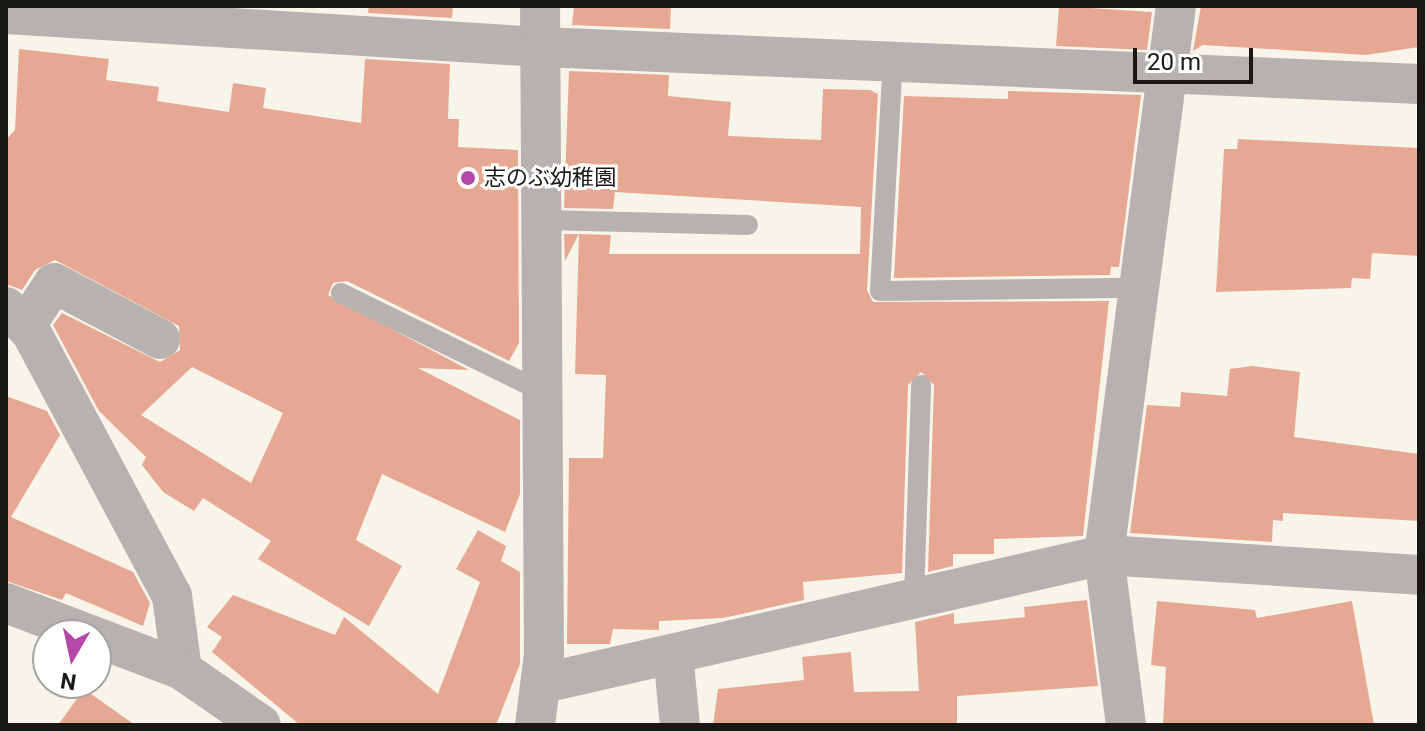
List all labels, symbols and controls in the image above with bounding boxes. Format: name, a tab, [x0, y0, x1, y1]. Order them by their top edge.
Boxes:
scale bar	[1137, 32, 1257, 82]
text: 20 m	[1147, 48, 1201, 76]
place label: 志のぶ幼稚園	[484, 165, 616, 191]
marker: 志のぶ幼稚園	[459, 169, 477, 187]
north arrow	[32, 619, 112, 699]
text: N	[59, 668, 78, 695]

